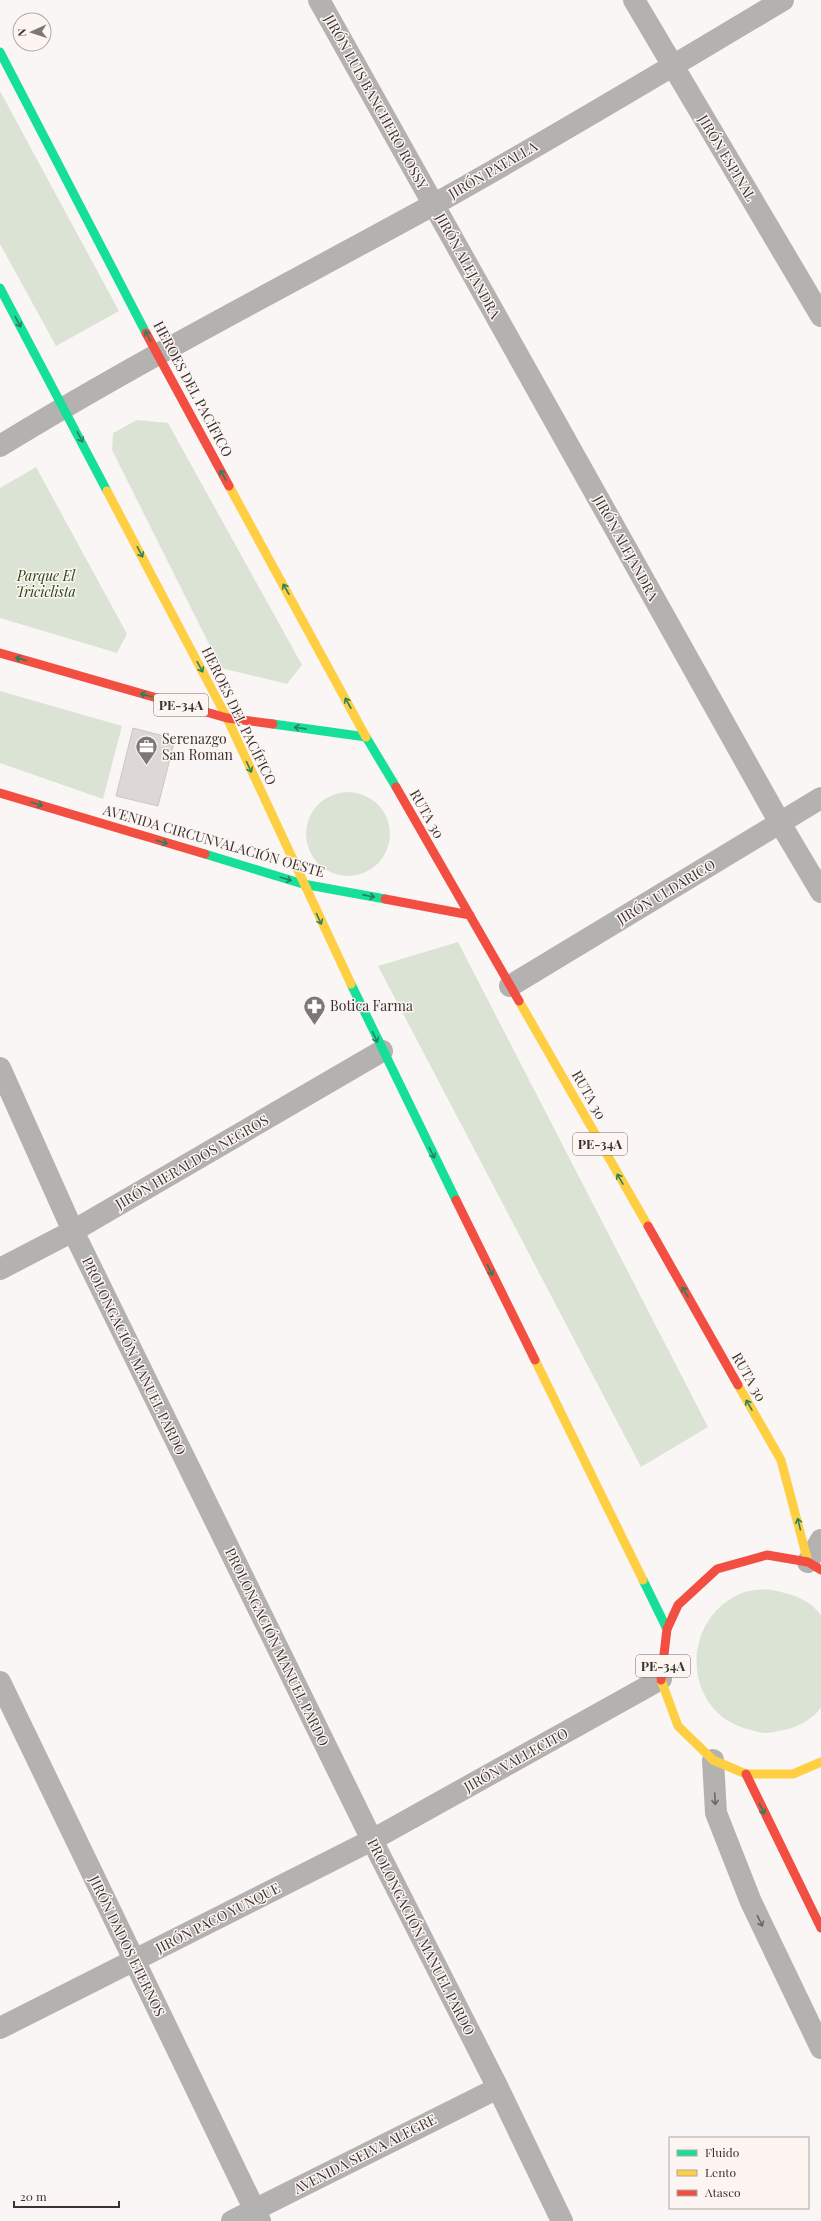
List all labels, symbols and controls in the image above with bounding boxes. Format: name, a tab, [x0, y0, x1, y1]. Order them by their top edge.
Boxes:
street label: JIRÓN LUIS BANCHERO ROSSY	[320, 10, 433, 193]
north arrow	[12, 12, 52, 52]
text: N	[14, 28, 29, 37]
street label: JIRÓN ESPINAL	[694, 110, 761, 204]
street label: JIRÓN PATALLA	[444, 136, 541, 203]
street label: JIRÓN ALEJANDRA	[431, 209, 505, 322]
one-way arrow	[15, 316, 23, 328]
street label: HEROES DEL PACÍFICO	[149, 317, 237, 460]
one-way arrow	[144, 330, 151, 342]
one-way arrow	[76, 431, 84, 443]
one-way arrow	[219, 469, 227, 481]
street label: JIRÓN ALEJANDRA	[589, 491, 663, 604]
one-way arrow	[137, 546, 144, 558]
park label: Parque El Triciclista	[16, 566, 76, 601]
one-way arrow	[281, 583, 289, 595]
street label: HEROES DEL PACÍFICO	[198, 644, 281, 788]
one-way arrow	[15, 655, 28, 662]
one-way arrow	[197, 661, 204, 673]
one-way arrow	[140, 691, 153, 698]
road number: PE-34A	[154, 694, 208, 716]
one-way arrow	[343, 697, 351, 709]
one-way arrow	[294, 724, 307, 732]
place label: Serenazgo San Roman	[162, 729, 234, 764]
office icon: Serenazgo San Roman	[133, 734, 159, 767]
one-way arrow	[246, 760, 253, 772]
street label: RUTA 30	[406, 786, 449, 842]
street label: AVENIDA CIRCUNVALACIÓN OESTE	[100, 799, 327, 881]
one-way arrow	[31, 801, 44, 808]
one-way arrow	[156, 838, 168, 846]
street label: JIRÓN ULDARICO	[612, 855, 719, 929]
one-way arrow	[280, 876, 293, 883]
one-way arrow	[362, 892, 375, 900]
one-way arrow	[316, 913, 323, 925]
pharmacy icon: Botica Farma	[302, 993, 328, 1026]
place label: Botica Farma	[330, 996, 413, 1015]
one-way arrow	[372, 1030, 379, 1042]
street label: RUTA 30	[568, 1067, 611, 1123]
street label: JIRÓN HERALDOS NEGROS	[111, 1110, 272, 1214]
road number: PE-34A	[573, 1133, 627, 1155]
one-way arrow	[429, 1147, 436, 1159]
one-way arrow	[616, 1173, 624, 1185]
street label: PROLONGACIÓN MANUEL PARDO	[78, 1253, 191, 1458]
one-way arrow	[487, 1264, 494, 1276]
one-way arrow	[680, 1286, 688, 1298]
street label: RUTA 30	[728, 1349, 771, 1405]
one-way arrow	[745, 1399, 752, 1411]
one-way arrow	[795, 1517, 802, 1530]
street label: PROLONGACIÓN MANUEL PARDO	[221, 1544, 334, 1749]
road number: PE-34A	[636, 1655, 690, 1677]
street label: JIRÓN VALLECITO	[459, 1723, 571, 1797]
one-way arrow	[712, 1792, 719, 1805]
one-way arrow	[759, 1803, 766, 1815]
street label: PROLONGACIÓN MANUEL PARDO	[363, 1835, 479, 2038]
street label: JIRÓN DADOS ETERNOS	[85, 1871, 170, 2019]
street label: JIRÓN PACO YUNQUE	[151, 1878, 283, 1958]
one-way arrow	[757, 1914, 764, 1926]
street label: AVENIDA SELVA ALEGRE	[289, 2109, 439, 2198]
legend	[669, 2137, 809, 2209]
text: Fluido	[705, 2144, 740, 2160]
text: Lento	[705, 2164, 737, 2180]
scale bar	[14, 2183, 119, 2209]
text: Atasco	[704, 2184, 741, 2200]
text: 20 m	[20, 2188, 47, 2204]

